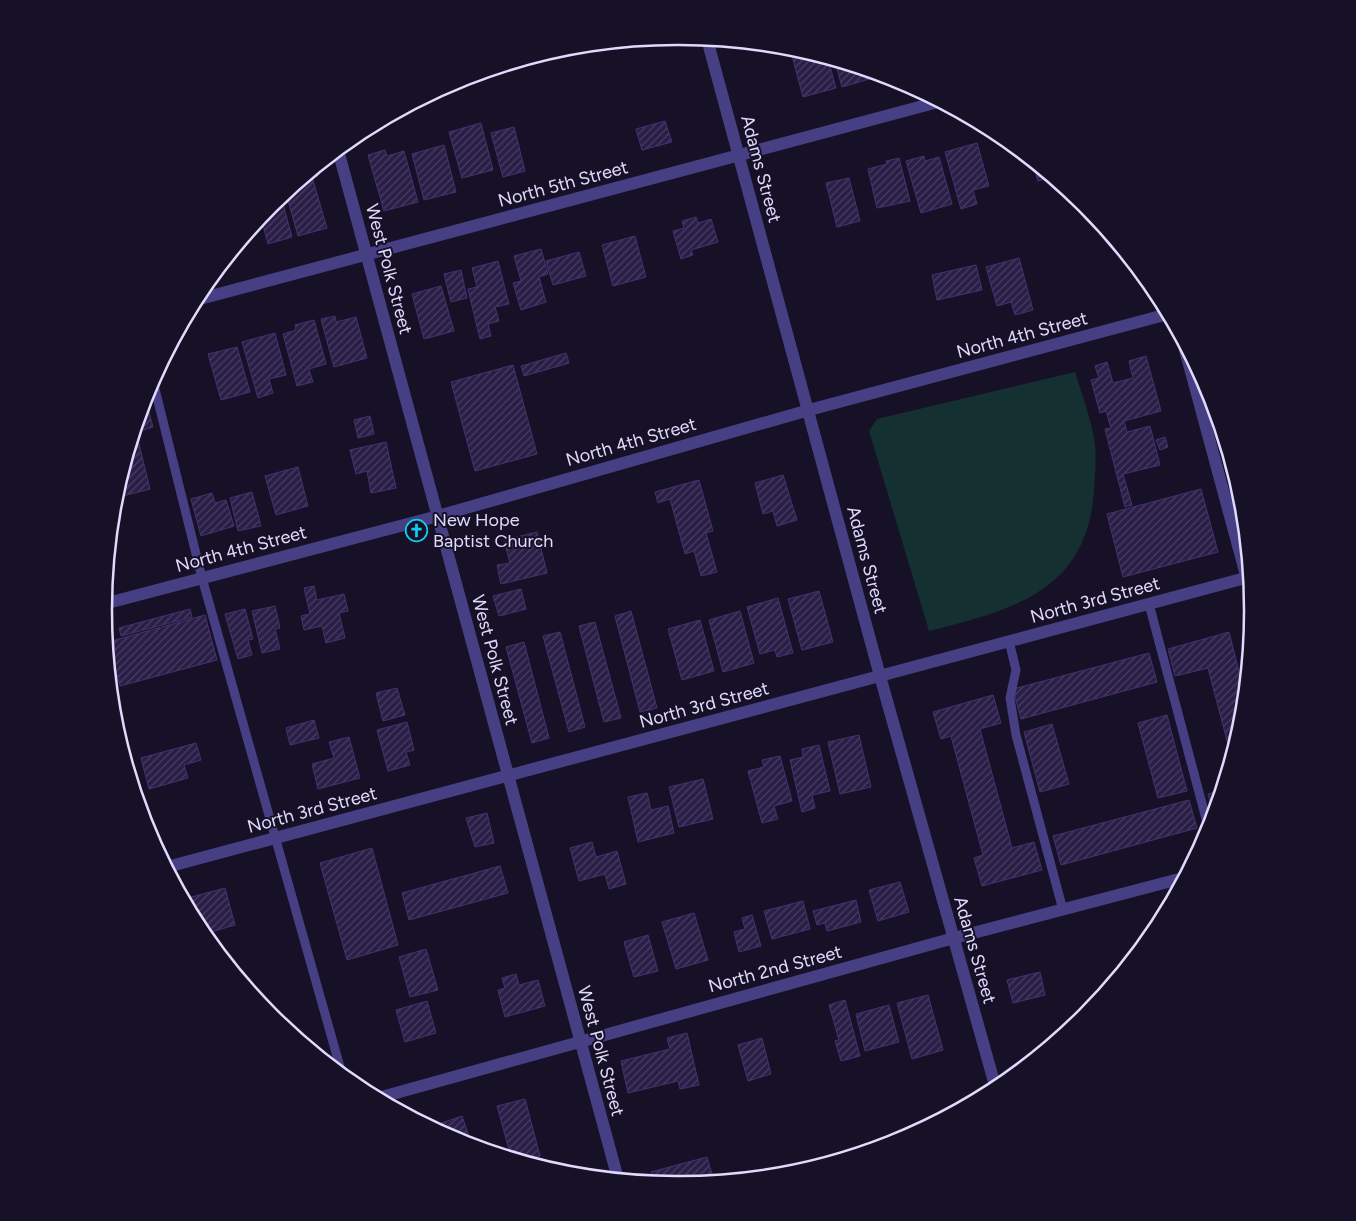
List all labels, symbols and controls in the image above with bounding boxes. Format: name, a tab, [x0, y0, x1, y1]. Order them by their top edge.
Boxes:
street label: Adams Street	[736, 113, 786, 225]
street label: North 5th Street	[496, 156, 631, 212]
street label: West Polk Street	[361, 201, 417, 337]
street label: North 4th Street	[954, 307, 1090, 363]
street label: North 4th Street	[563, 413, 699, 471]
street label: Adams Street	[842, 504, 892, 616]
place label: New Hope Baptist Church	[433, 509, 553, 552]
church icon: New Hope Baptist Church	[405, 518, 429, 542]
street label: North 4th Street	[173, 521, 309, 577]
street label: North 3rd Street	[1028, 572, 1162, 628]
street label: West Polk Street	[467, 592, 523, 728]
street label: North 3rd Street	[637, 677, 771, 733]
street label: North 3rd Street	[245, 782, 379, 838]
street label: Adams Street	[949, 894, 1001, 1006]
street label: North 2nd Street	[706, 941, 844, 997]
street label: West Polk Street	[573, 983, 629, 1119]

